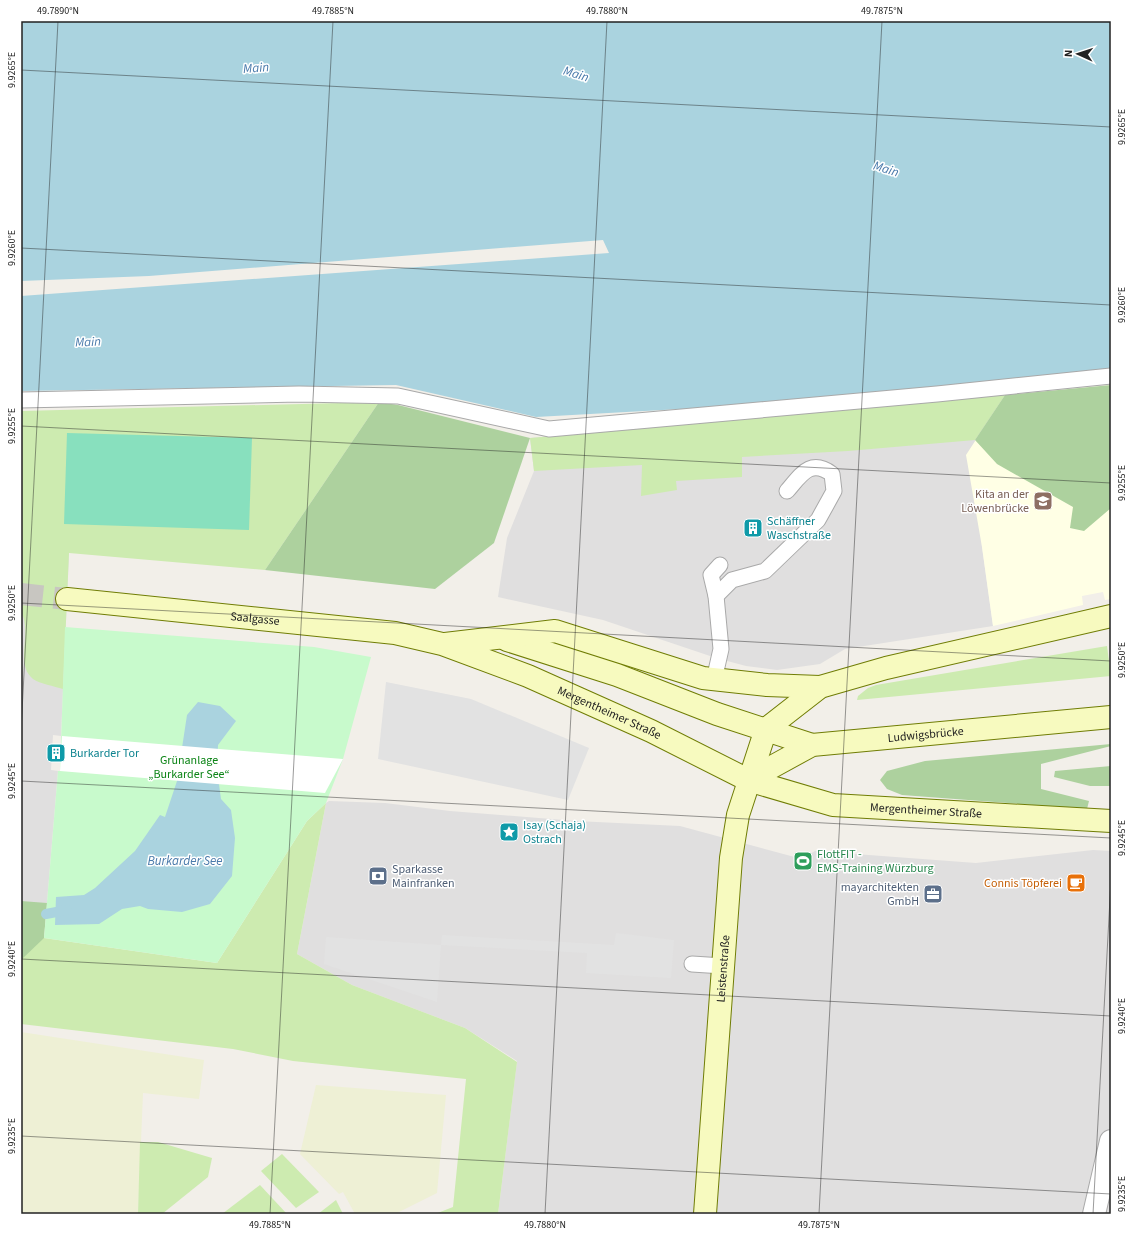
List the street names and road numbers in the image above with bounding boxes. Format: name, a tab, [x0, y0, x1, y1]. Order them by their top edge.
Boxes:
street label: Saalgasse	[229, 607, 281, 630]
street label: Mergentheimer Straße	[555, 682, 664, 743]
street label: Ludwigsbrücke	[887, 722, 964, 746]
street label: Mergentheimer Straße	[870, 799, 983, 822]
street label: Leistenstraße	[712, 934, 734, 1003]

